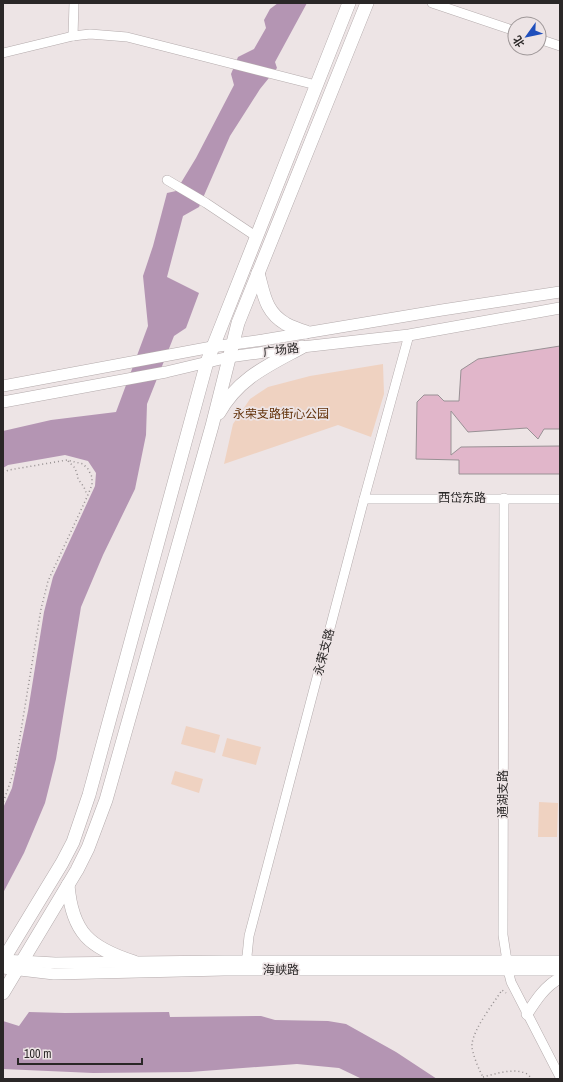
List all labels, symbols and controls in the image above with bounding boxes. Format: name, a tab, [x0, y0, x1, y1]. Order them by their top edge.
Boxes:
north arrow	[507, 16, 547, 56]
text: 北	[510, 33, 527, 50]
street label: 广场路	[262, 340, 300, 360]
park label: 永荣支路街心公园	[233, 406, 329, 422]
street label: 西岱东路	[438, 490, 486, 506]
street label: 永荣支路	[310, 627, 338, 677]
street label: 通湖支路	[495, 770, 511, 818]
street label: 海峡路	[263, 962, 299, 978]
scale bar	[18, 1040, 142, 1066]
text: 100 m	[24, 1046, 51, 1062]

